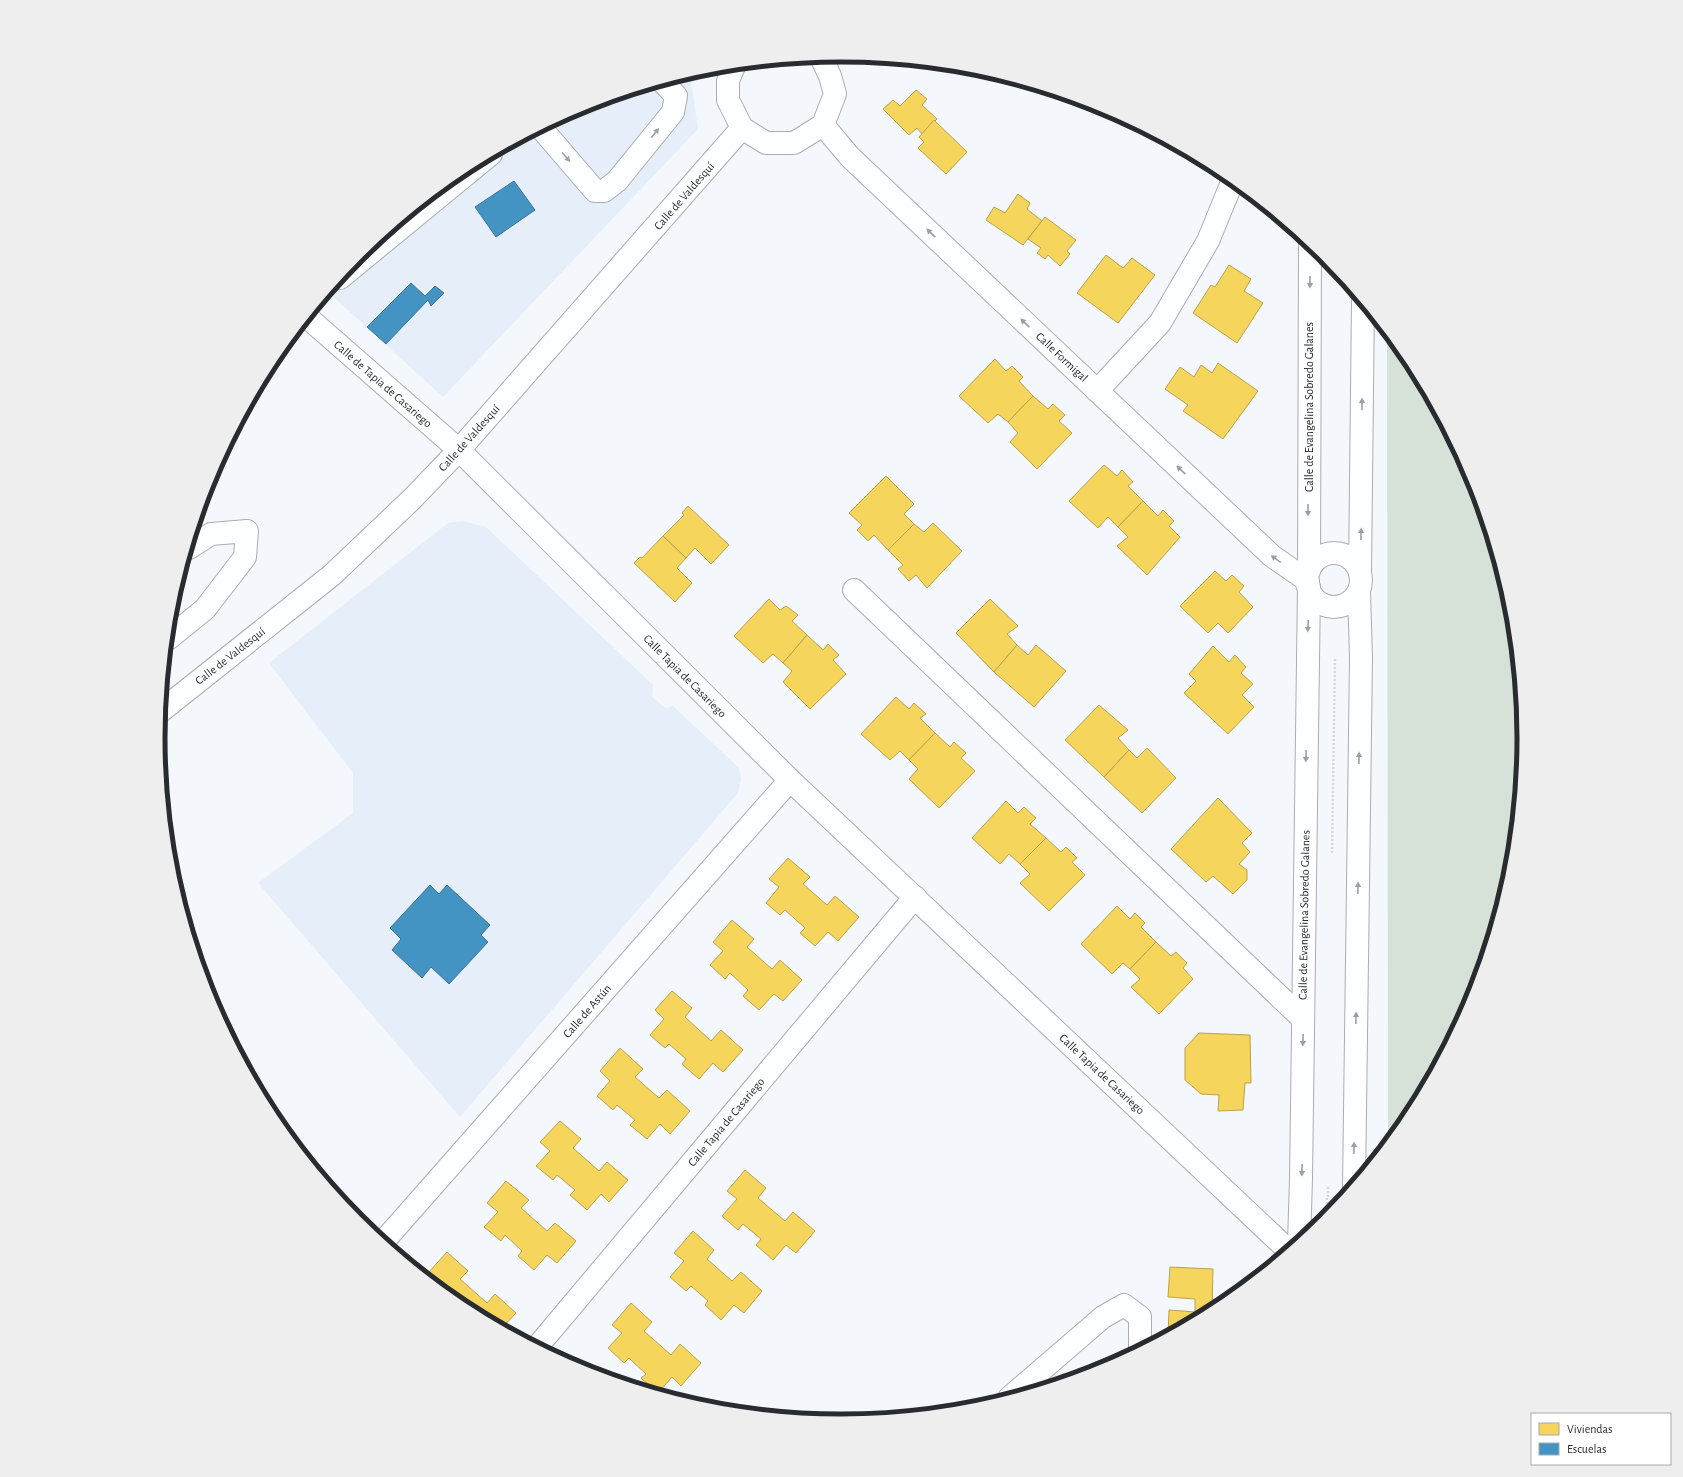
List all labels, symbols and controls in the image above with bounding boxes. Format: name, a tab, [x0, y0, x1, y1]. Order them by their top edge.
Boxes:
one-way arrow	[651, 128, 660, 139]
one-way arrow	[562, 152, 571, 163]
street label: Calle de Valdesquí	[652, 160, 716, 232]
one-way arrow	[926, 229, 936, 238]
one-way arrow	[1307, 276, 1313, 289]
one-way arrow	[1021, 319, 1030, 328]
street label: Calle de Evangelina Sobredo Galanes	[1303, 322, 1315, 492]
street label: Calle Formigal	[1034, 330, 1090, 384]
street label: Calle de Tapia de Casariego	[332, 338, 434, 430]
one-way arrow	[1359, 397, 1365, 410]
street label: Calle de Valdesquí	[436, 402, 502, 474]
one-way arrow	[1176, 465, 1186, 475]
one-way arrow	[1305, 504, 1311, 517]
one-way arrow	[1358, 528, 1365, 540]
one-way arrow	[1270, 554, 1281, 563]
one-way arrow	[1305, 620, 1311, 633]
street label: Calle de Valdesquí	[193, 625, 267, 687]
street label: Calle Tapia de Casariego	[641, 632, 729, 720]
one-way arrow	[1303, 750, 1309, 763]
one-way arrow	[1356, 751, 1362, 764]
street label: Calle de Evangelina Sobredo Galanes	[1297, 830, 1311, 1000]
one-way arrow	[1355, 881, 1361, 894]
street label: Calle de Astún	[561, 982, 613, 1040]
one-way arrow	[1353, 1011, 1359, 1024]
street label: Calle Tapia de Casariego	[1057, 1032, 1147, 1117]
one-way arrow	[1300, 1034, 1306, 1047]
street label: Calle Tapia de Casariego	[686, 1075, 767, 1169]
one-way arrow	[1351, 1141, 1357, 1154]
one-way arrow	[1298, 1164, 1305, 1176]
legend	[1531, 1413, 1671, 1465]
text: Viviendas	[1567, 1423, 1613, 1435]
text: Escuelas	[1567, 1443, 1606, 1455]

